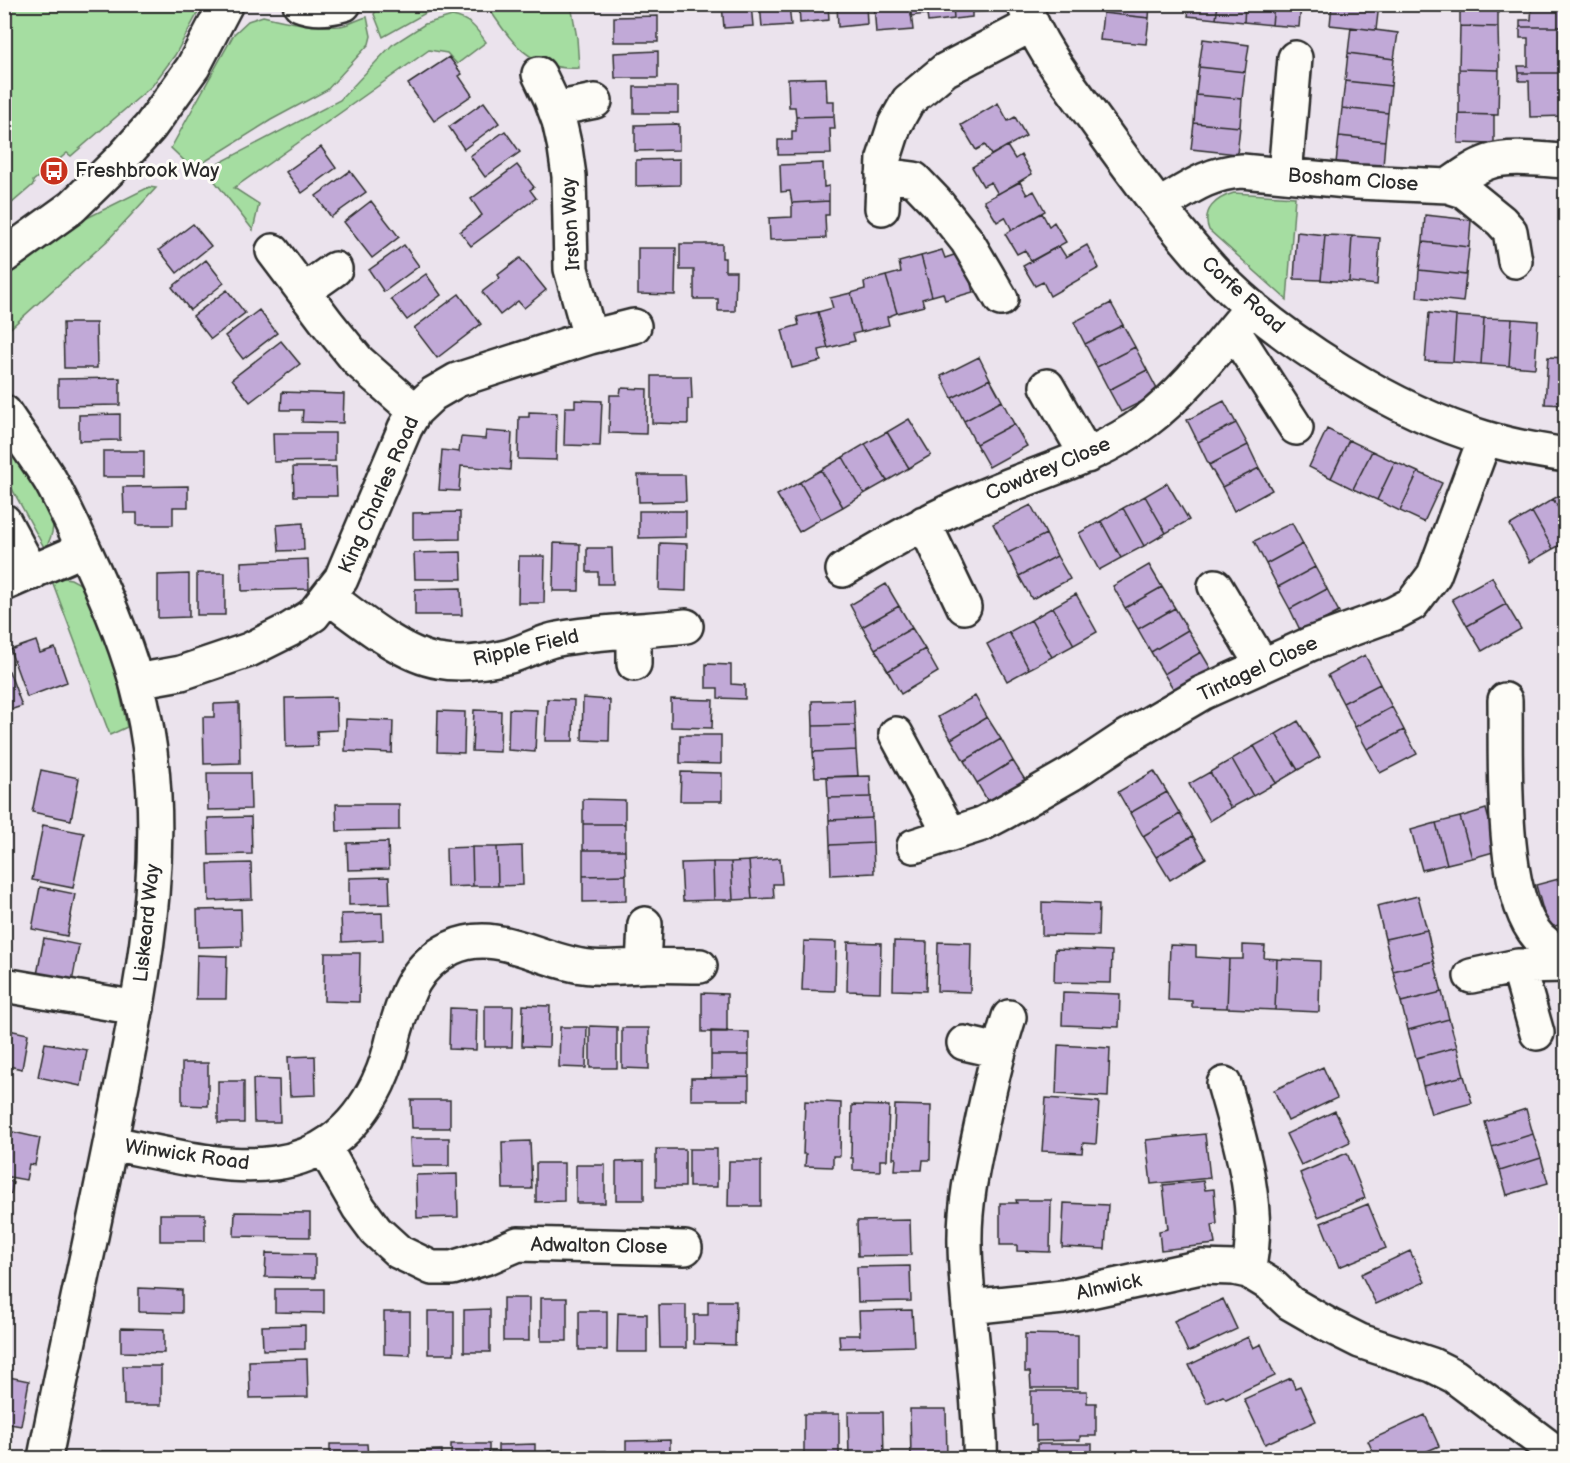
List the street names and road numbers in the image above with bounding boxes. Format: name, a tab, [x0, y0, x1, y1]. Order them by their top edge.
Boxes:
street label: Bosham Close	[1287, 163, 1419, 197]
street label: Irston Way	[557, 177, 585, 271]
street label: Corfe Road	[1196, 251, 1290, 339]
street label: King Charles Road	[334, 413, 424, 577]
street label: Cowdrey Close	[982, 432, 1114, 506]
street label: Ripple Field	[471, 624, 581, 672]
street label: Tintagel Close	[1194, 631, 1322, 707]
street label: Liskeard Way	[129, 863, 165, 983]
street label: Winwick Road	[123, 1134, 251, 1176]
street label: Adwalton Close	[530, 1233, 668, 1259]
street label: Alnwick	[1074, 1268, 1144, 1306]

